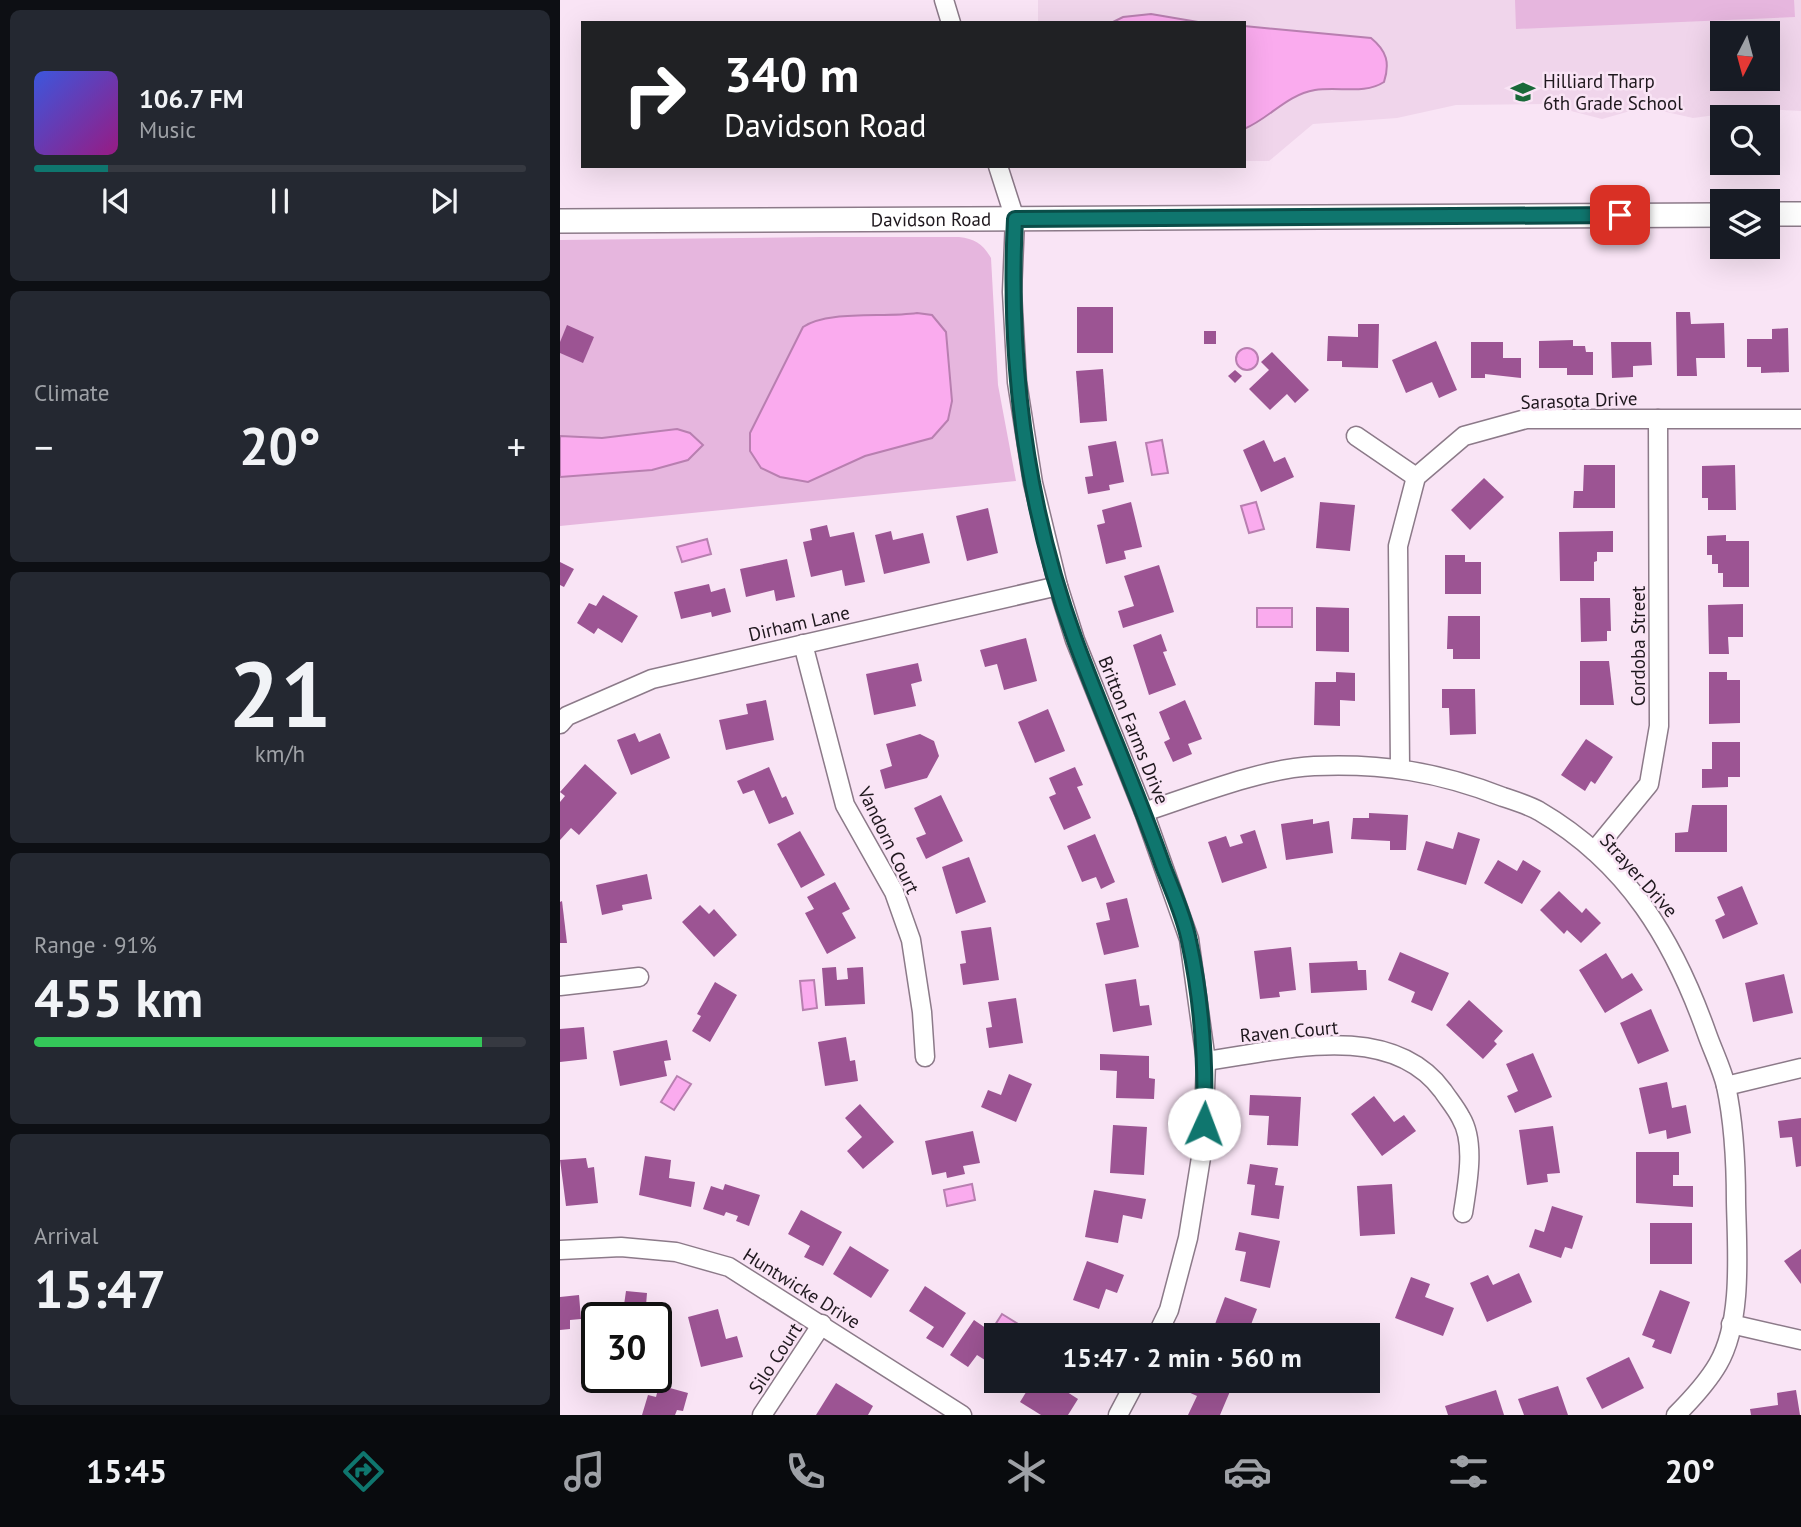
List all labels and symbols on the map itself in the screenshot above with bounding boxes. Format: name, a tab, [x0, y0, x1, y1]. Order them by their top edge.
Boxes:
north arrow	[1710, 21, 1780, 91]
place label: Hilliard Tharp 6th Grade School	[1543, 69, 1683, 115]
school or university icon: Hilliard Tharp 6th Grade School	[1509, 78, 1537, 106]
pin	[1590, 185, 1650, 245]
street label: Davidson Road	[871, 207, 991, 231]
street label: Sarasota Drive	[1520, 386, 1638, 414]
street label: Cordoba Street	[1626, 585, 1650, 706]
street label: Dirham Lane	[746, 600, 852, 646]
street label: Britton Farms Drive	[1093, 652, 1175, 808]
street label: Vandorn Court	[852, 782, 925, 898]
street label: Strayer Drive	[1595, 828, 1683, 922]
street label: Raven Court	[1239, 1015, 1340, 1047]
position arrow	[1167, 1087, 1241, 1161]
street label: Huntwicke Drive	[739, 1242, 865, 1334]
speed limit sign: 30	[581, 1302, 672, 1393]
street label: Silo Court	[743, 1317, 807, 1398]

